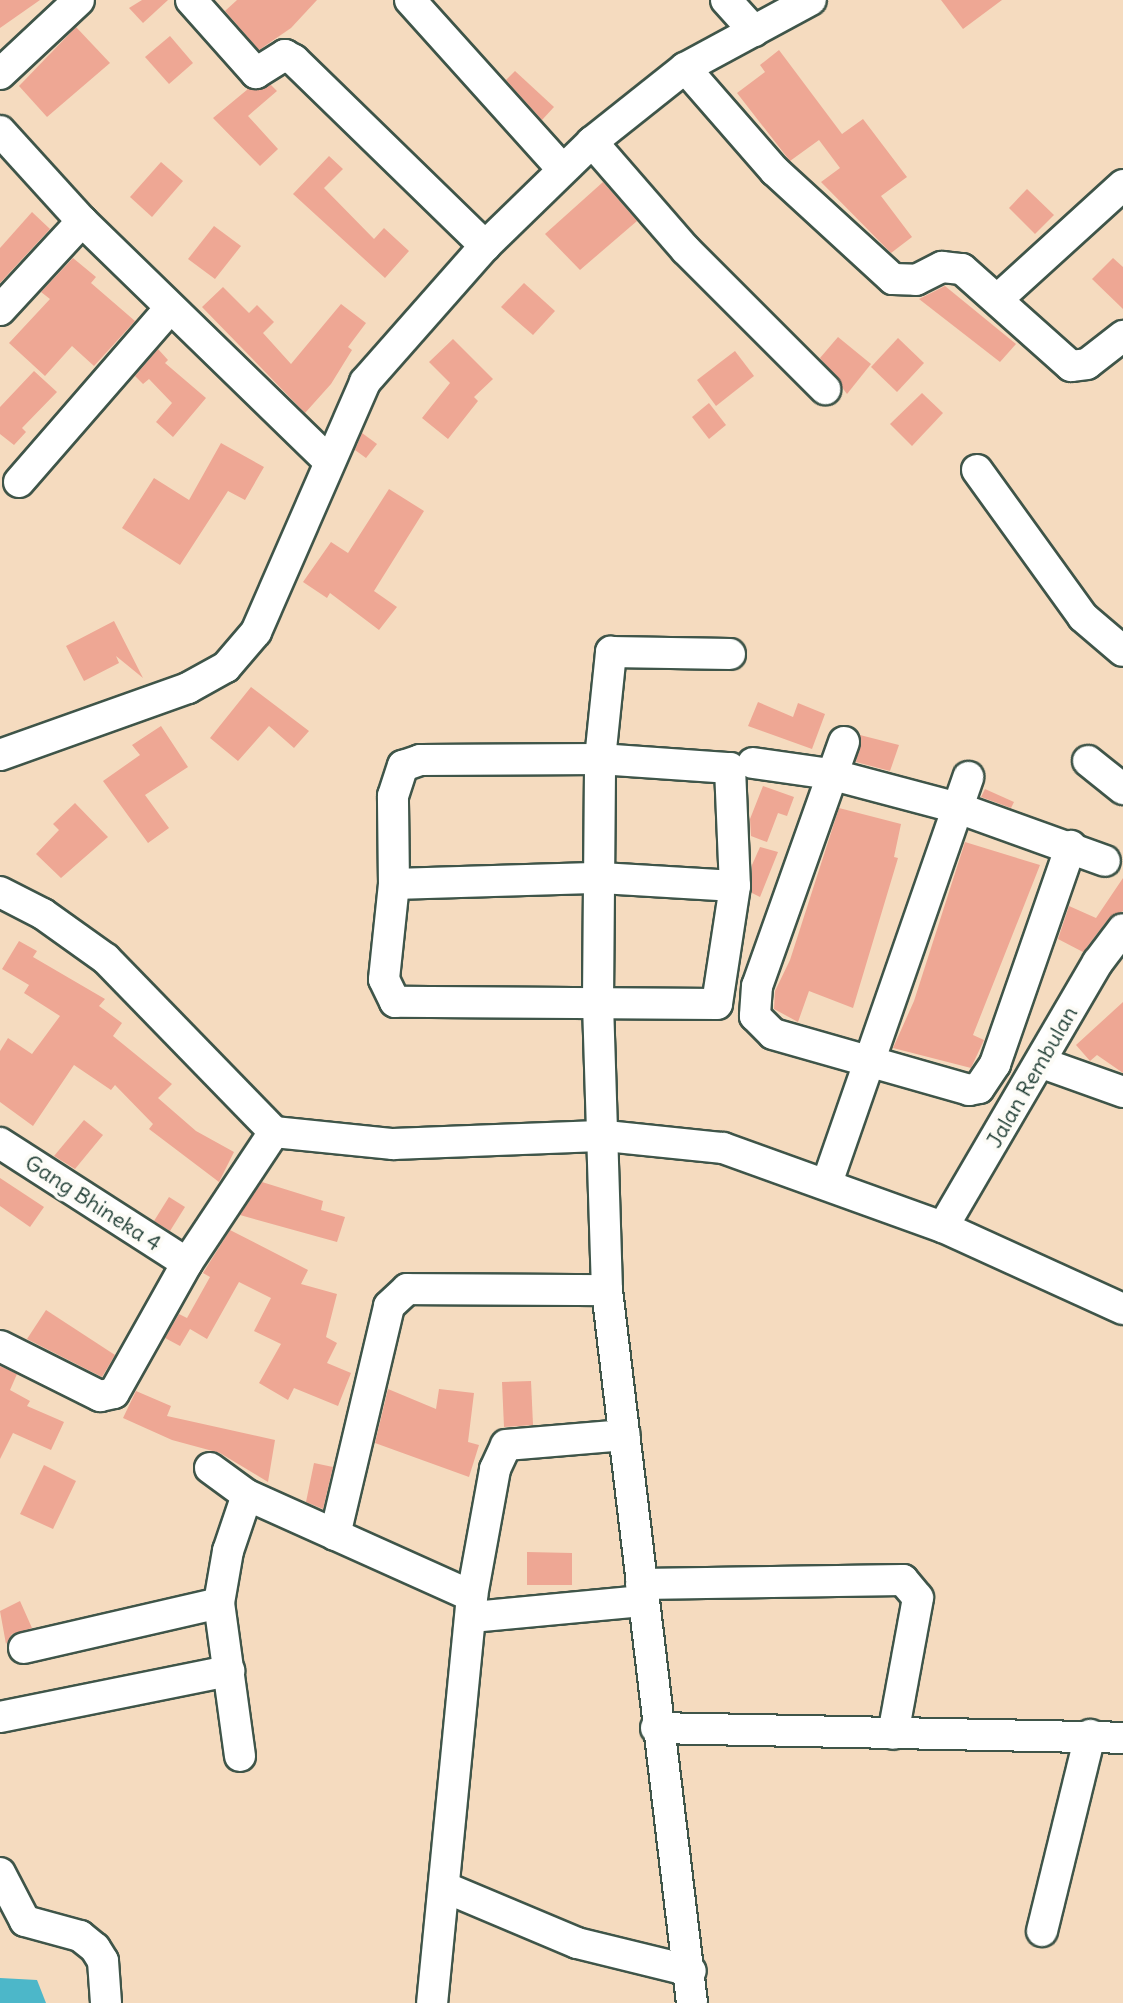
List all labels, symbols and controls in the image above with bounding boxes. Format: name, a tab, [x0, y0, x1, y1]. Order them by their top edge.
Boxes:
street label: Jalan Rembulan	[981, 1002, 1083, 1152]
street label: Gang Bhineka 4	[20, 1149, 166, 1257]

